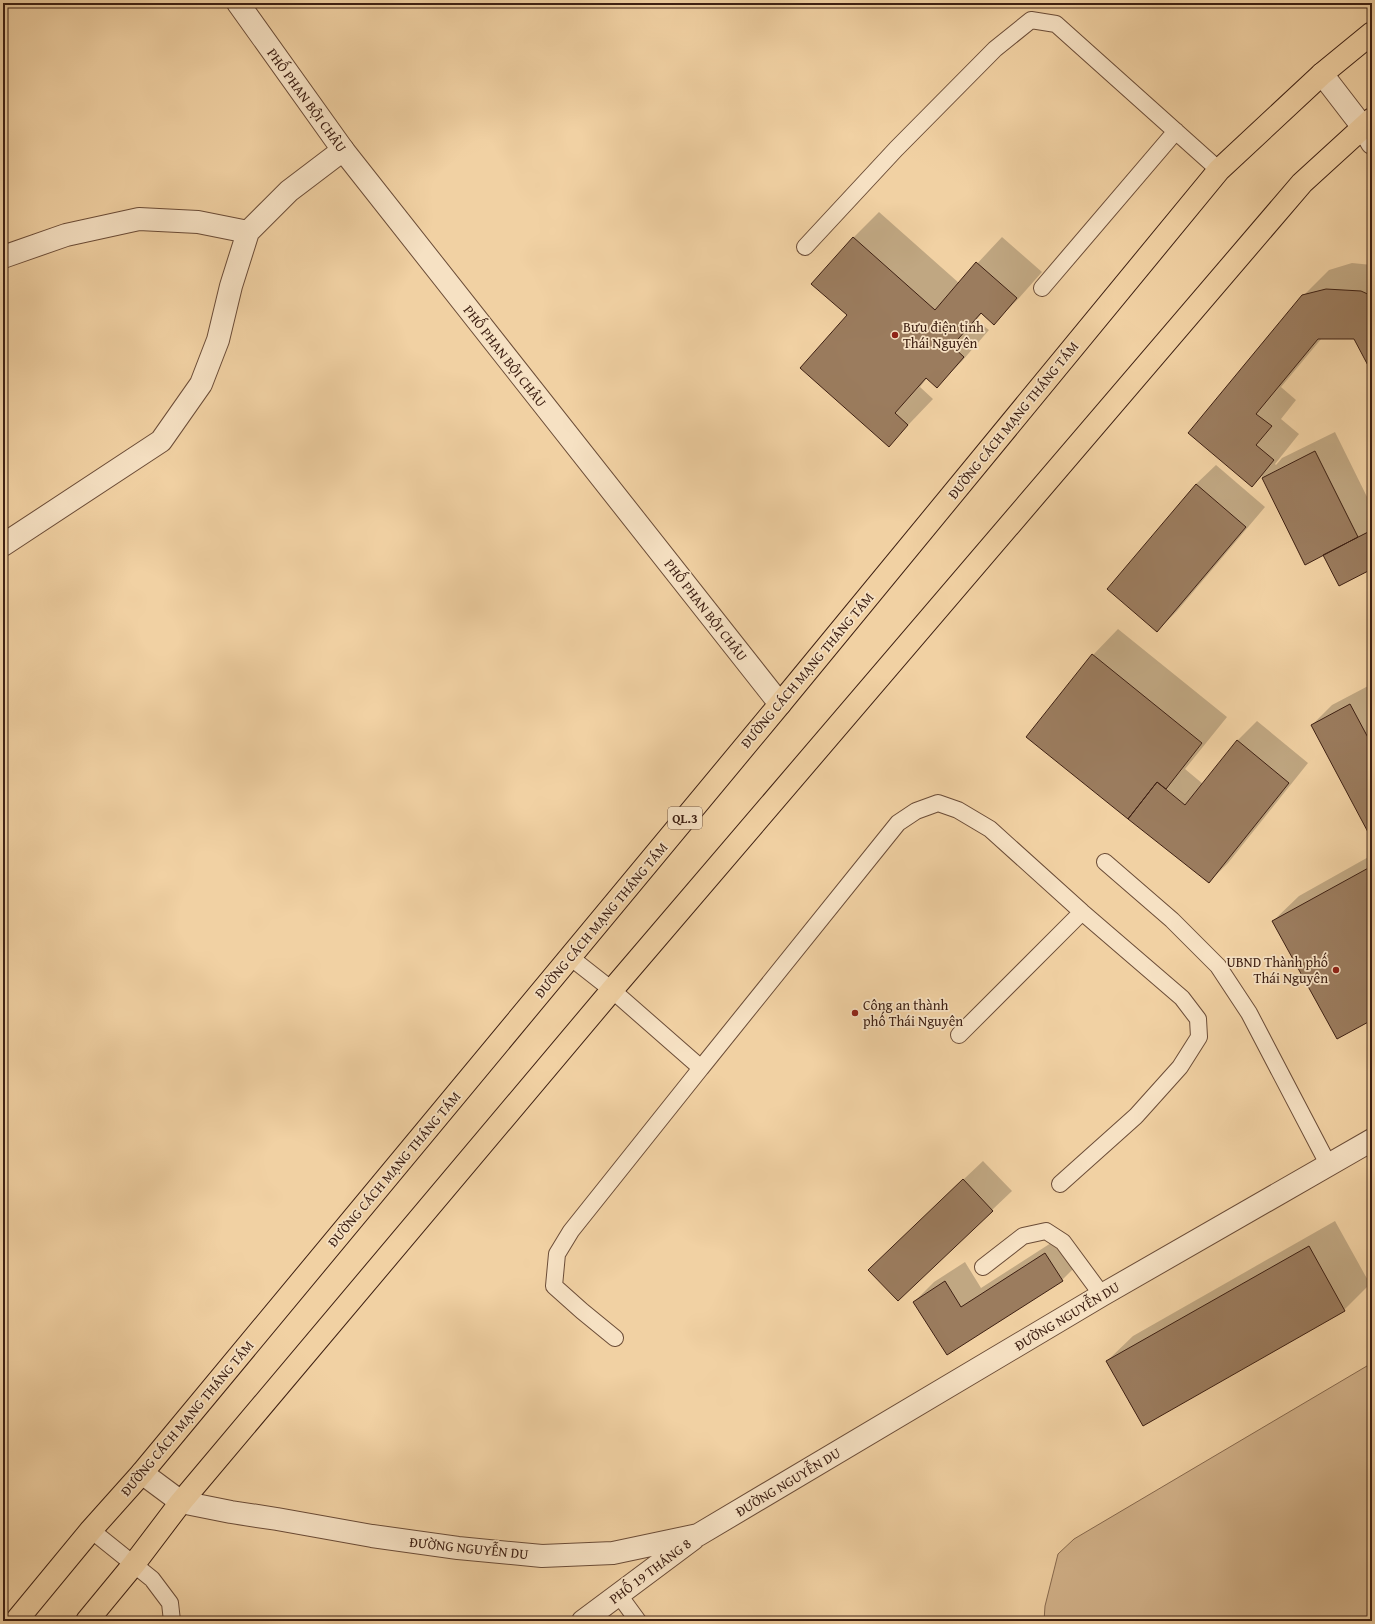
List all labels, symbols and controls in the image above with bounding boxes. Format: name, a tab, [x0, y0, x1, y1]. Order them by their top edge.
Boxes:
street label: PHỐ PHAN BỘI CHÂU	[262, 43, 353, 156]
street label: PHỐ PHAN BỘI CHÂU	[459, 300, 553, 411]
place label: Bưu điện tỉnh Thái Nguyên	[903, 317, 984, 353]
marker: Bưu điện tỉnh Thái Nguyên	[890, 330, 900, 340]
street label: ĐƯỜNG CÁCH MẠNG THÁNG TÁM	[943, 337, 1083, 503]
street label: PHỐ PHAN BỘI CHÂU	[660, 554, 754, 665]
street label: ĐƯỜNG CÁCH MẠNG THÁNG TÁM	[736, 588, 878, 752]
road number: QL.3	[668, 807, 702, 829]
street label: ĐƯỜNG CÁCH MẠNG THÁNG TÁM	[530, 838, 672, 1002]
place label: UBND Thành phố Thái Nguyên	[1226, 952, 1328, 988]
marker: UBND Thành phố Thái Nguyên	[1331, 965, 1341, 975]
place label: Công an thành phố Thái Nguyên	[863, 995, 963, 1031]
marker: Công an thành phố Thái Nguyên	[850, 1008, 860, 1018]
street label: ĐƯỜNG CÁCH MẠNG THÁNG TÁM	[323, 1087, 465, 1251]
street label: ĐƯỜNG NGUYỄN DU	[1010, 1276, 1123, 1355]
street label: ĐƯỜNG CÁCH MẠNG THÁNG TÁM	[116, 1336, 258, 1500]
street label: ĐƯỜNG NGUYỄN DU	[731, 1442, 844, 1521]
street label: ĐƯỜNG NGUYỄN DU	[409, 1531, 530, 1564]
street label: PHỐ 19 THÁNG 8	[604, 1532, 695, 1608]

